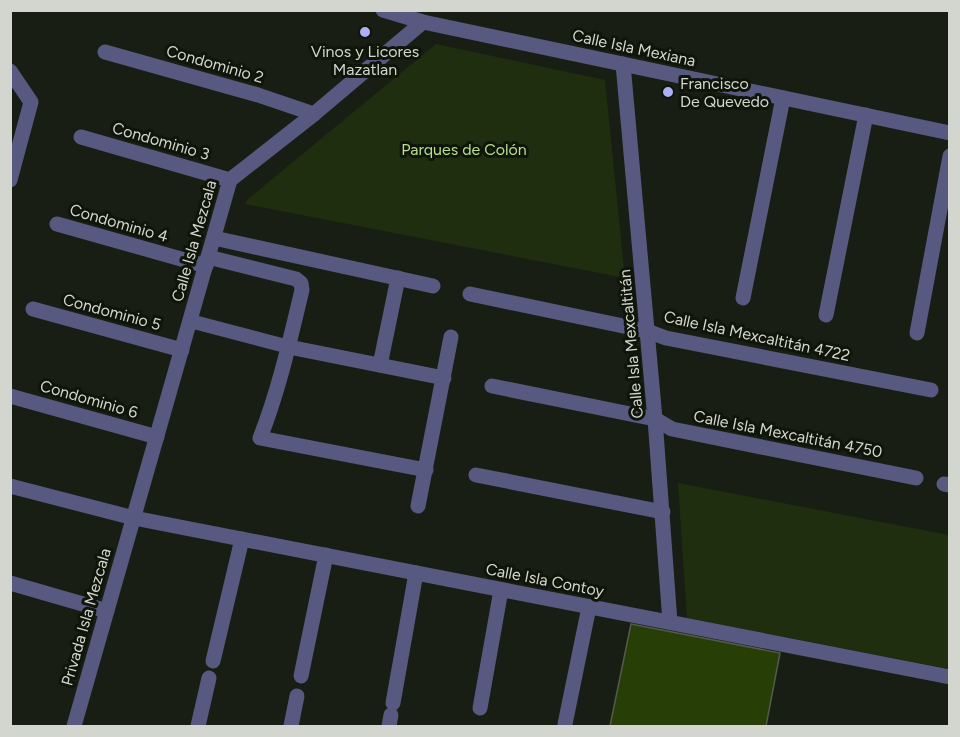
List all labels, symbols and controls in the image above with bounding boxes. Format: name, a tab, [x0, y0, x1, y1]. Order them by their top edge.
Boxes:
marker: Vinos y Licores Mazatlan	[358, 25, 372, 39]
street label: Calle Isla Mexiana	[571, 26, 697, 70]
street label: Condominio 2	[164, 41, 266, 87]
place label: Vinos y Licores Mazatlan	[311, 42, 419, 79]
place label: Francisco De Quevedo	[680, 74, 769, 111]
marker: Francisco De Quevedo	[661, 85, 675, 99]
street label: Condominio 3	[110, 118, 212, 164]
park label: Parques de Colón	[401, 140, 527, 159]
street label: Calle Isla Mezcala	[168, 178, 220, 304]
street label: Condominio 4	[68, 200, 170, 246]
street label: Calle Isla Mexcaltitán	[615, 269, 647, 419]
street label: Condominio 5	[61, 290, 163, 334]
street label: Calle Isla Mexcaltitán 4722	[662, 307, 852, 365]
street label: Condominio 6	[38, 376, 140, 422]
street label: Calle Isla Mexcaltitán 4750	[692, 406, 884, 462]
street label: Privada Isla Mezcala	[57, 546, 115, 688]
street label: Calle Isla Contoy	[484, 559, 606, 601]

